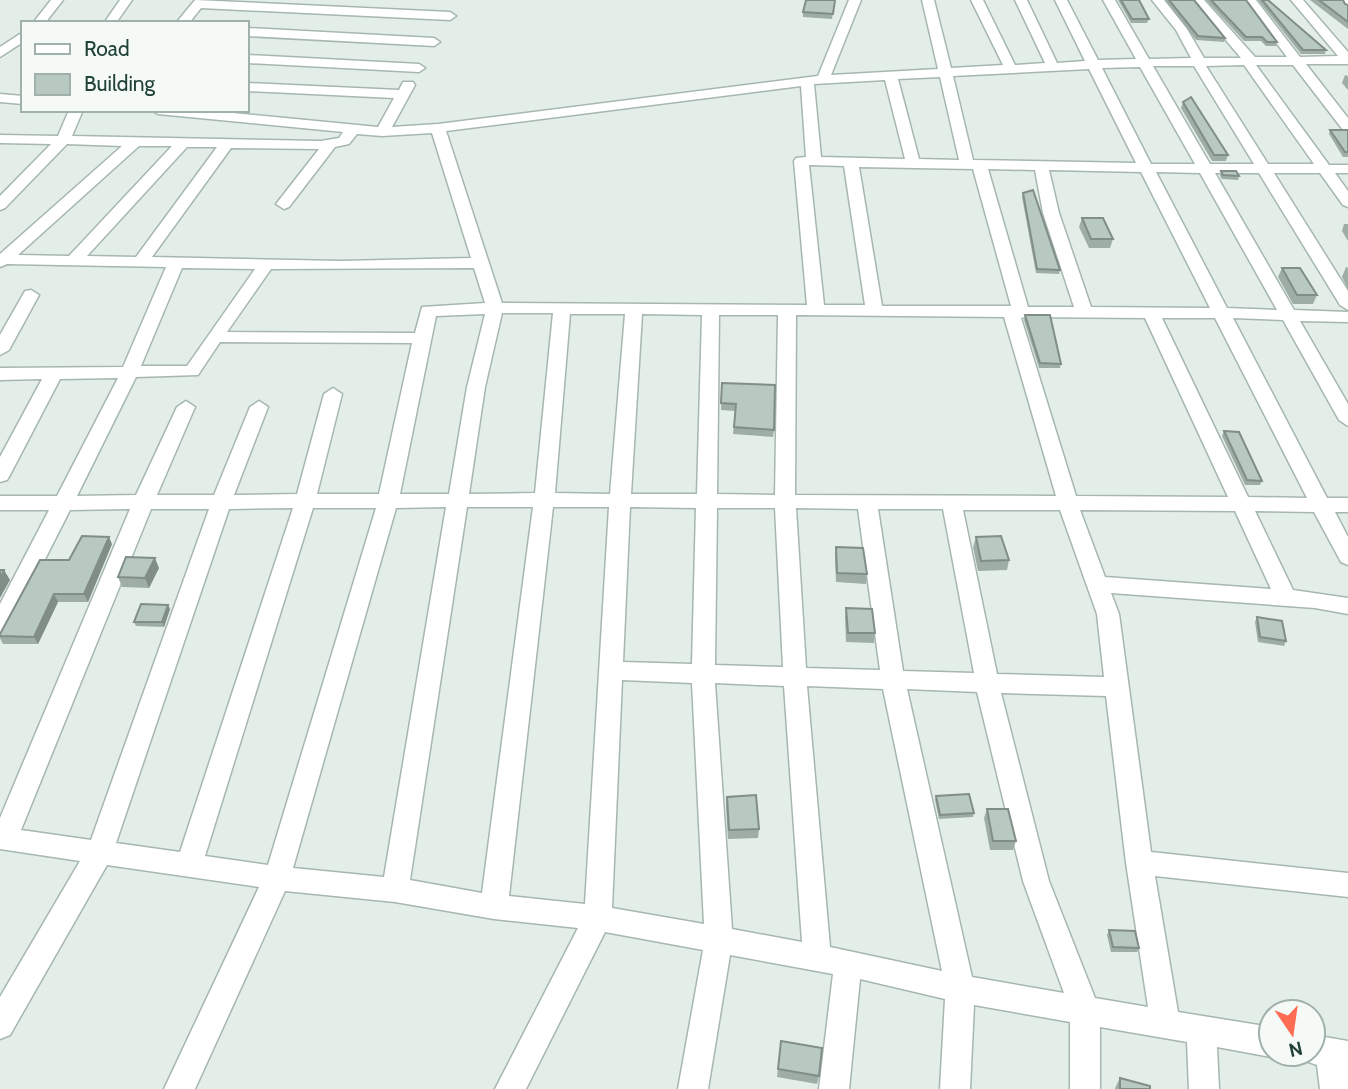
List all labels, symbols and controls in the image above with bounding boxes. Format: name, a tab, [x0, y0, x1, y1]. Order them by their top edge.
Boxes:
legend	[21, 21, 248, 112]
text: Road	[84, 36, 130, 61]
text: Building	[84, 71, 156, 96]
north arrow	[1257, 998, 1327, 1068]
text: N	[1287, 1036, 1305, 1062]

